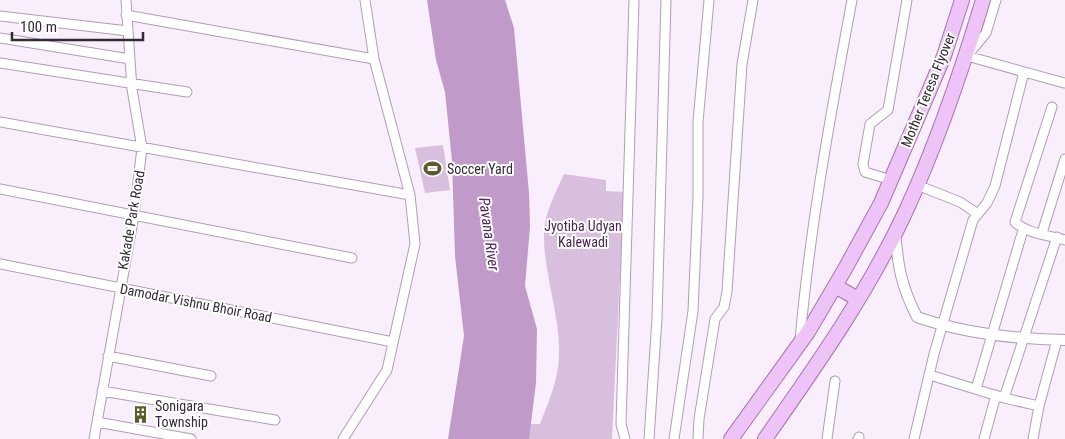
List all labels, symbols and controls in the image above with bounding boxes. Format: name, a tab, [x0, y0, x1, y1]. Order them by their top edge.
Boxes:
scale bar	[12, 10, 144, 42]
text: 100 m	[20, 18, 57, 36]
street label: Mother Teresa Flyover	[898, 31, 958, 149]
sports icon: Soccer Yard	[423, 159, 443, 179]
place label: Soccer Yard	[447, 161, 513, 177]
street label: Kakade Park Road	[114, 169, 148, 271]
water label: Pavana River	[475, 196, 503, 272]
park label: Jyotiba Udyan Kalewadi	[544, 218, 622, 250]
street label: Damodar Vishnu Bhoir Road	[119, 280, 273, 326]
place label: Sonigara Township	[155, 398, 208, 430]
building icon: Sonigara Township	[131, 404, 151, 424]

